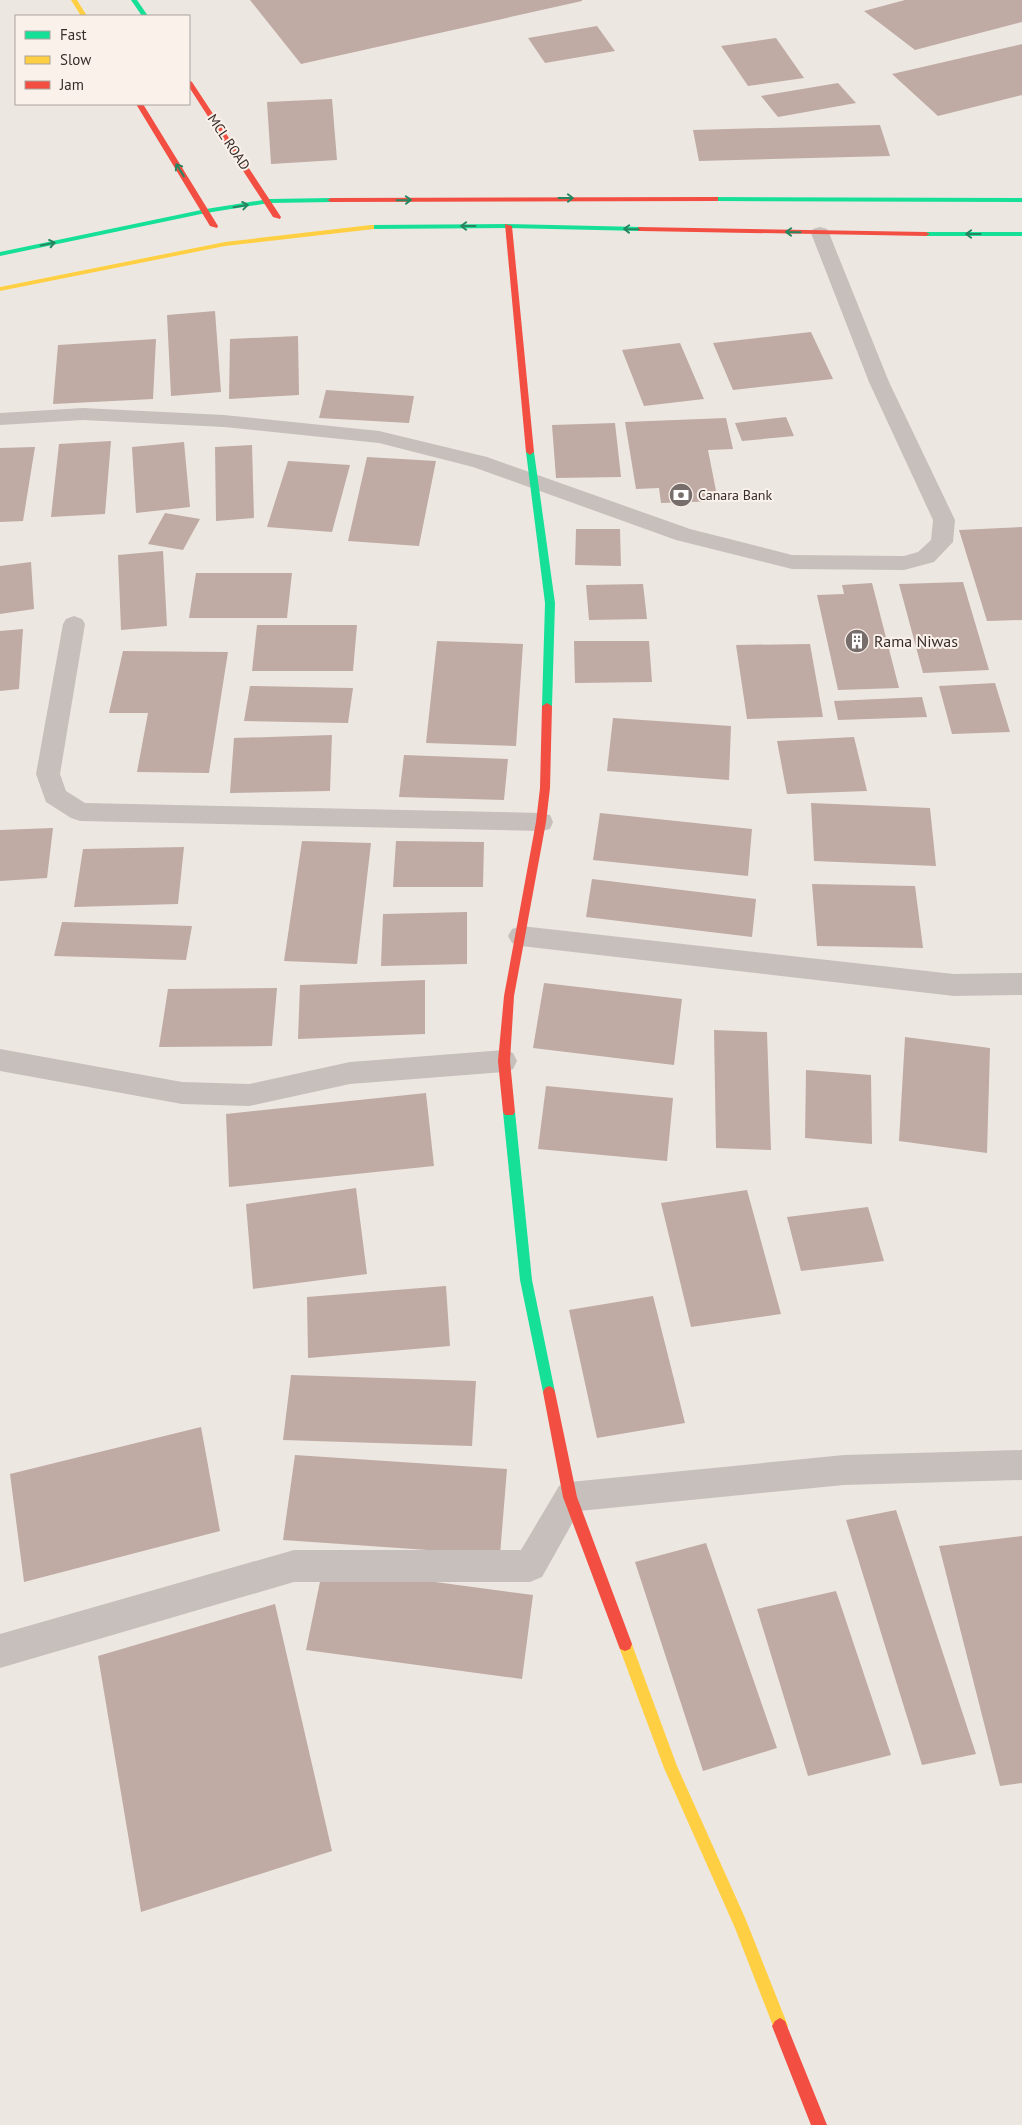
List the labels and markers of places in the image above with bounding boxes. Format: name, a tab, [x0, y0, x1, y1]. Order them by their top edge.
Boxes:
bank icon: Canara Bank	[668, 482, 694, 508]
place label: Canara Bank	[698, 486, 773, 504]
building icon: Rama Niwas	[844, 628, 870, 654]
place label: Rama Niwas	[874, 631, 958, 651]

